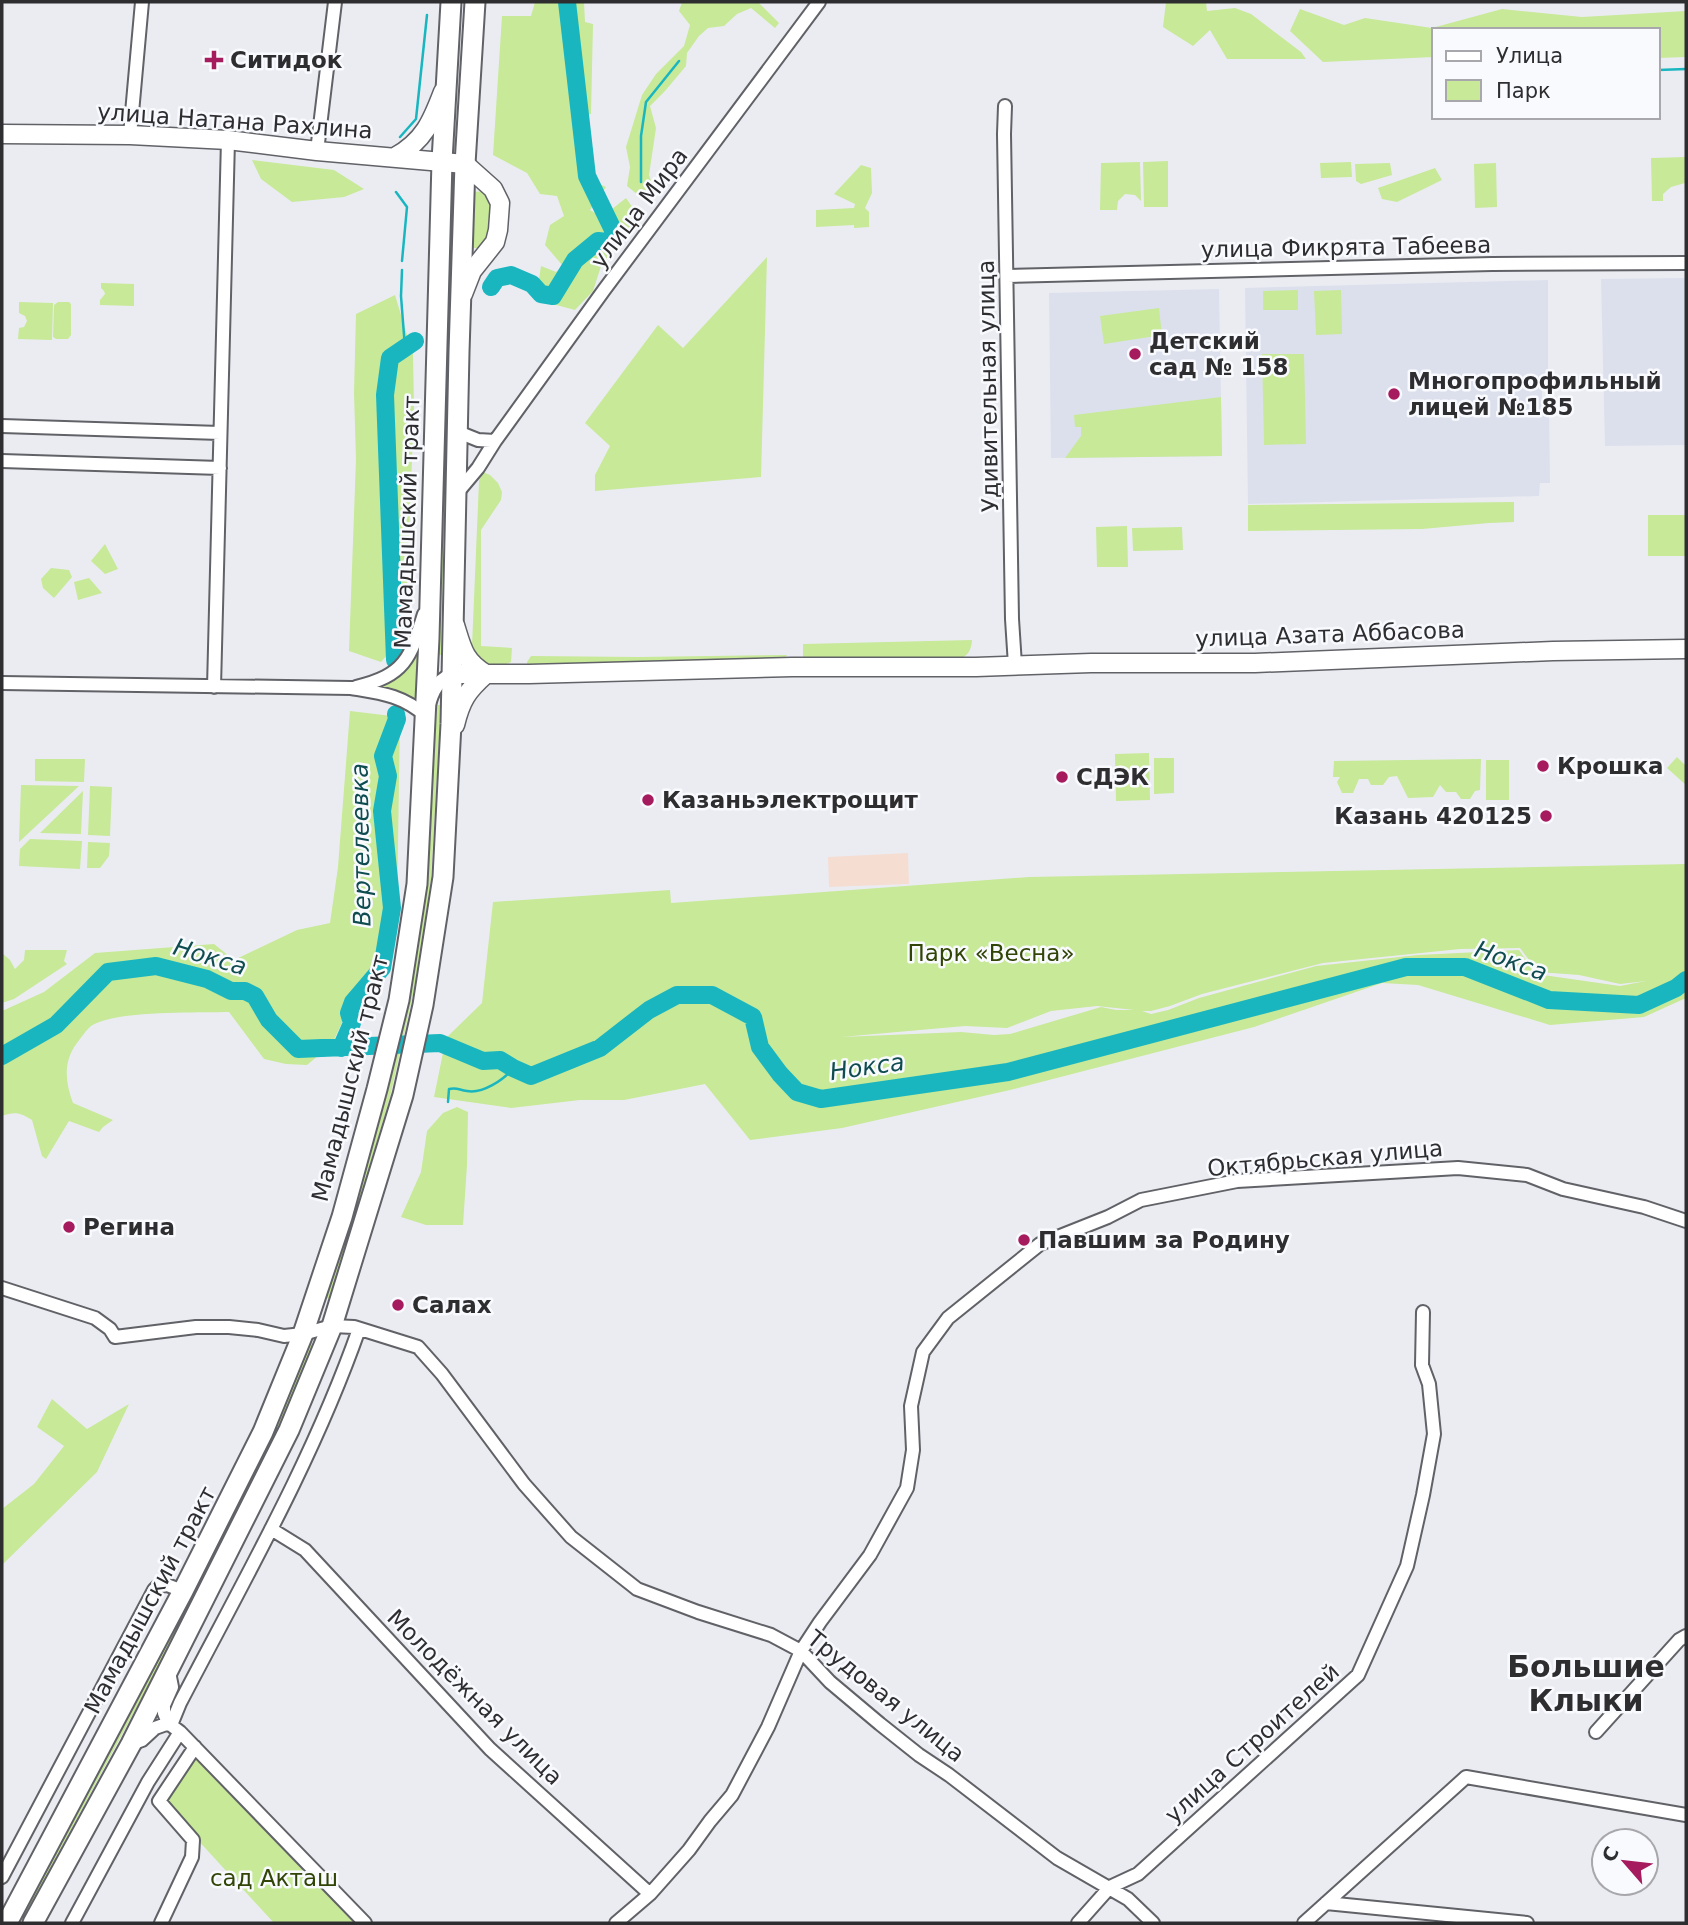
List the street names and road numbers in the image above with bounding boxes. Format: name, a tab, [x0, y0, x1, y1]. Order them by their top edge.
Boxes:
street label: улица Натана Рахлина	[96, 98, 374, 144]
street label: улица Мира	[585, 143, 693, 273]
street label: улица Фикрята Табеева	[1201, 231, 1491, 263]
street label: Удивительная улица	[973, 260, 1003, 512]
street label: Мамадышский тракт	[390, 395, 424, 649]
street label: улица Азата Аббасова	[1195, 616, 1465, 652]
street label: Мамадышский тракт	[307, 952, 393, 1204]
street label: Октябрьская улица	[1206, 1135, 1444, 1181]
street label: Мамадышский тракт	[79, 1482, 221, 1718]
street label: Молодёжная улица	[382, 1604, 568, 1790]
street label: Трудовая улица	[802, 1624, 970, 1767]
street label: улица Строителей	[1160, 1658, 1344, 1828]

